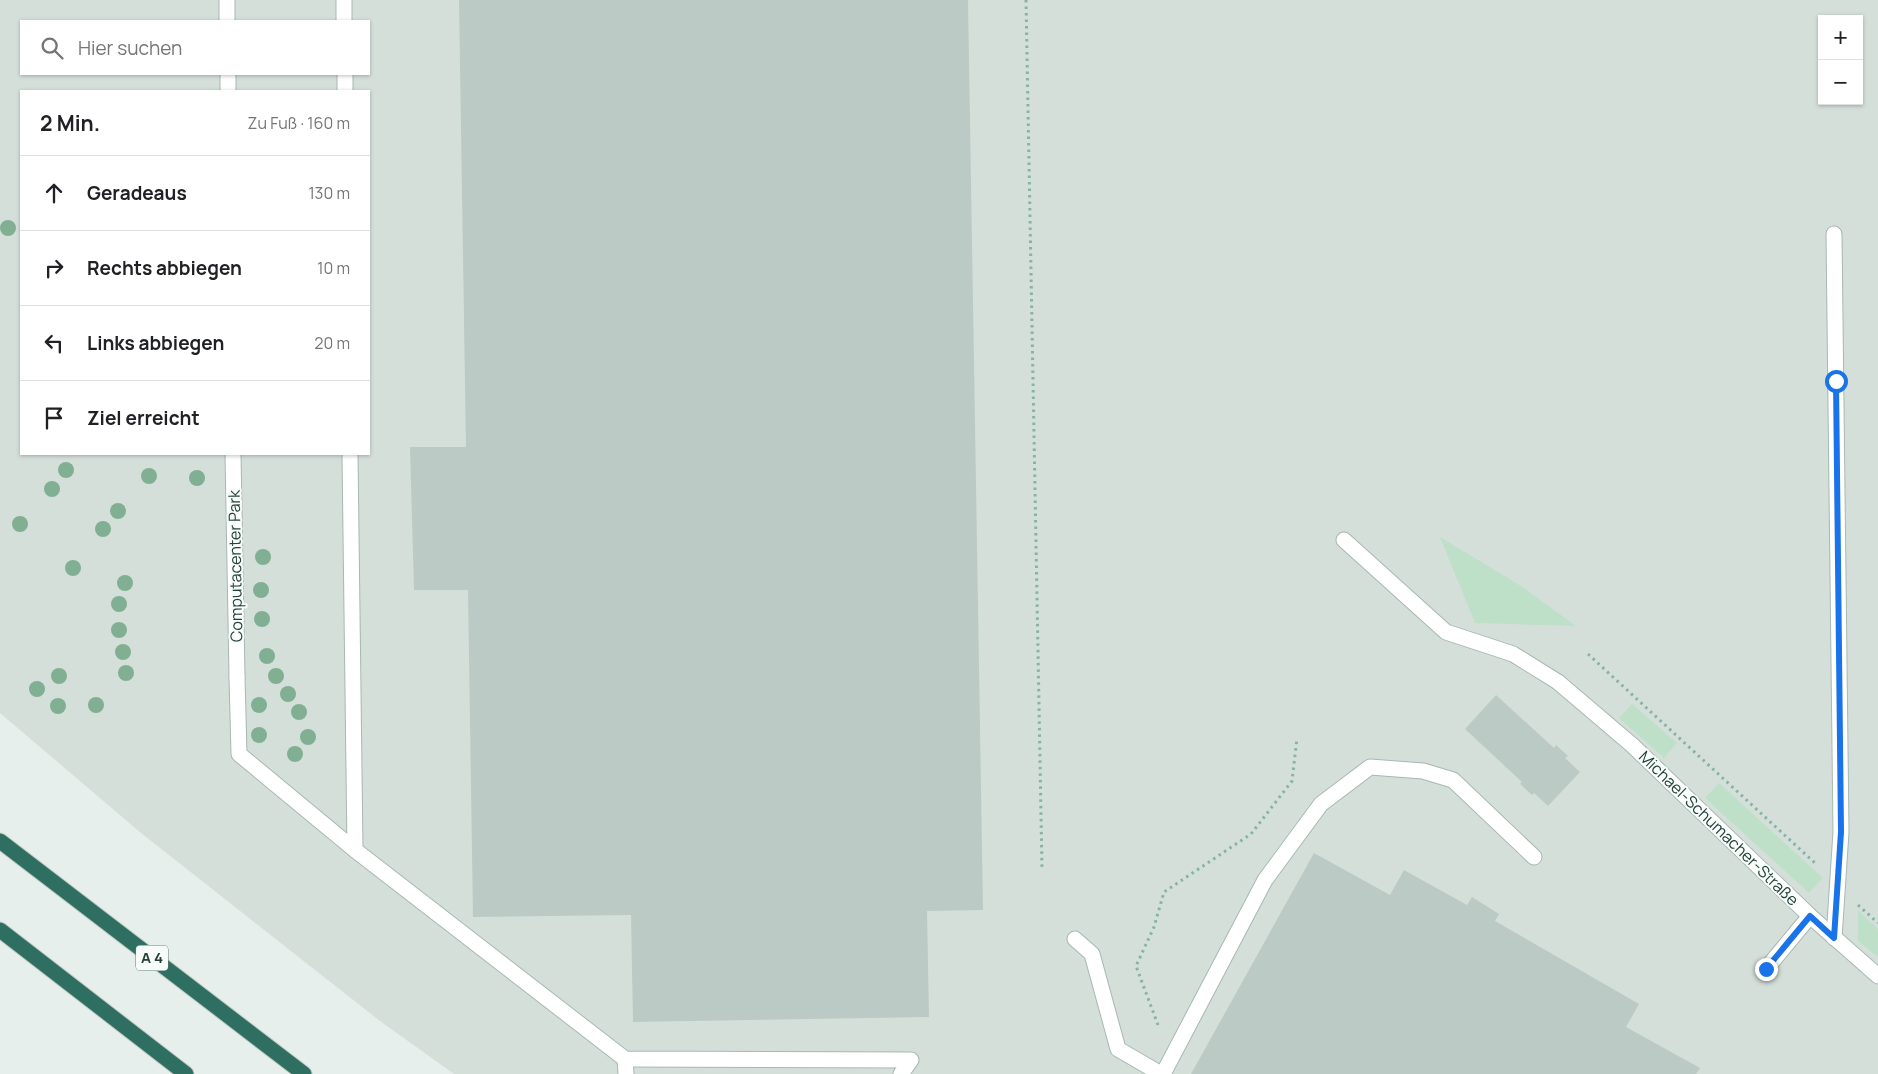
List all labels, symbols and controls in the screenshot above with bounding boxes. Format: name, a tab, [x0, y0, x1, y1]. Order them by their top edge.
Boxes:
map controls	[1818, 15, 1863, 105]
button: +	[1818, 15, 1863, 60]
search box	[20, 20, 370, 75]
icon: search	[38, 34, 66, 62]
text: Hier suchen	[78, 35, 182, 61]
button: −	[1818, 60, 1863, 105]
text: 2 Min.	[40, 109, 100, 137]
text: Zu Fuß · 160 m	[248, 112, 350, 134]
icon: ahead	[40, 179, 68, 207]
text: Geradeaus	[87, 180, 187, 206]
text: 130 m	[308, 182, 350, 204]
icon: right	[40, 254, 68, 282]
text: Rechts abbiegen	[87, 255, 242, 281]
text: 10 m	[317, 257, 350, 279]
icon: left	[40, 329, 68, 357]
text: Links abbiegen	[87, 330, 224, 356]
text: 20 m	[314, 332, 350, 354]
route start	[1825, 370, 1848, 393]
icon: arrive	[40, 404, 68, 432]
text: Ziel erreicht	[87, 405, 200, 431]
street label: Computacenter Park	[223, 489, 247, 642]
street label: Michael-Schumacher-Straße	[1634, 746, 1804, 910]
road number: A 4	[136, 946, 168, 970]
route end	[1755, 958, 1778, 981]

